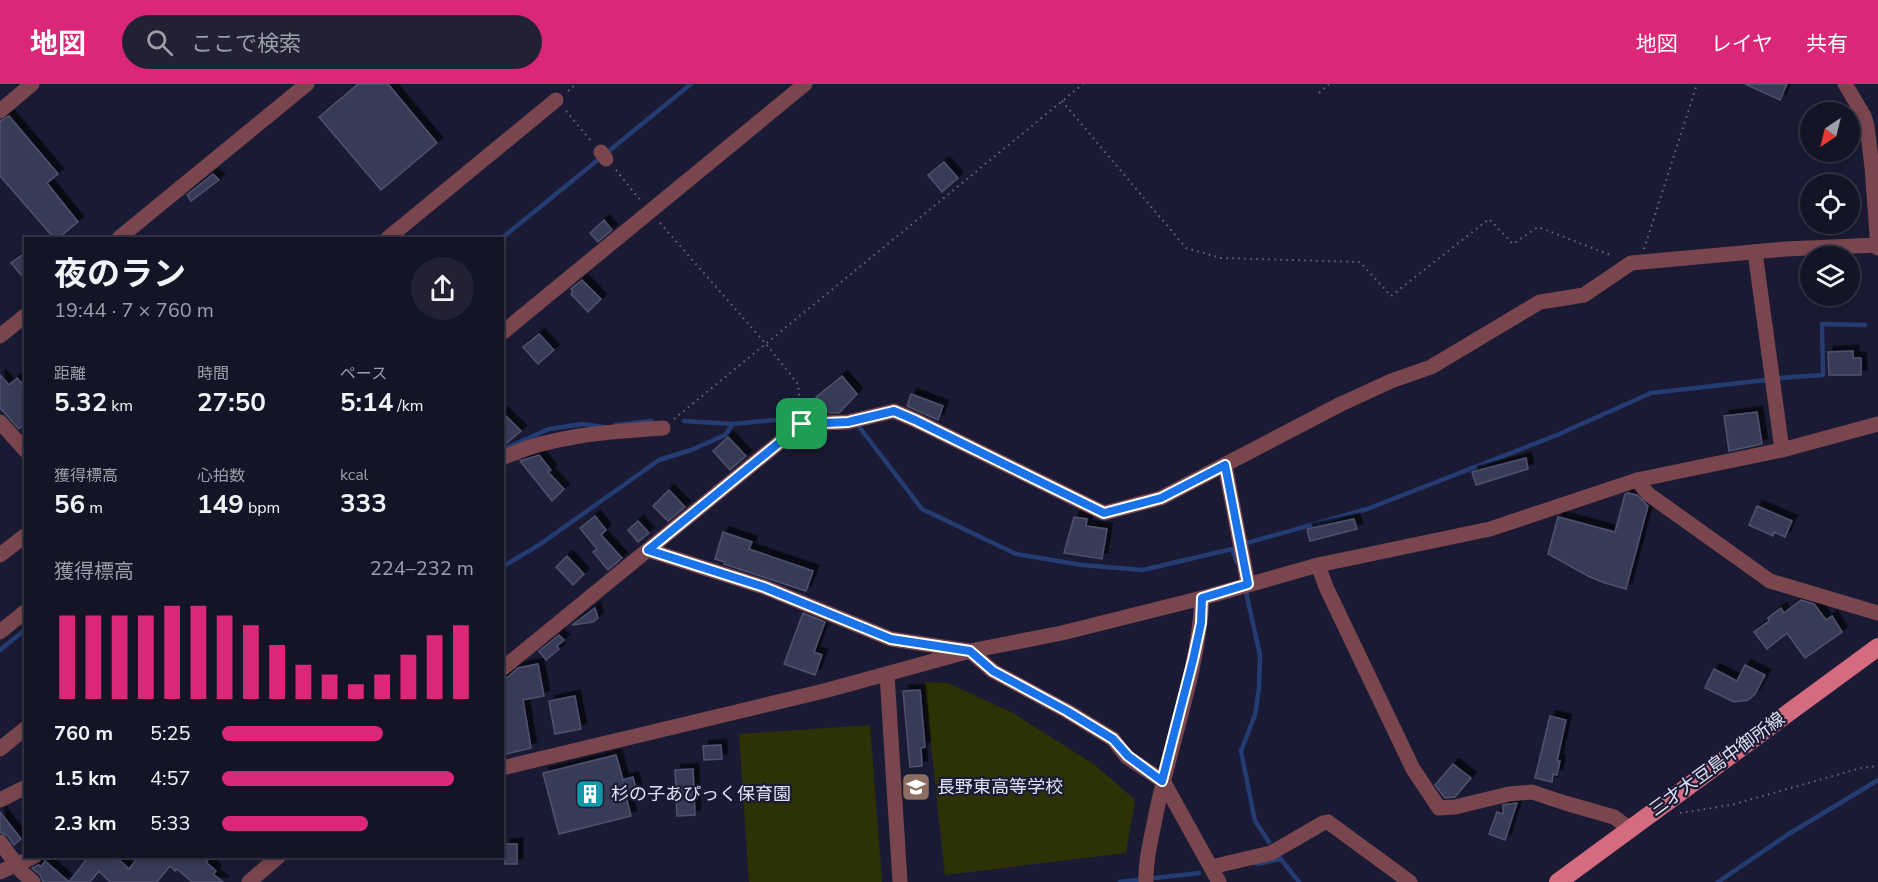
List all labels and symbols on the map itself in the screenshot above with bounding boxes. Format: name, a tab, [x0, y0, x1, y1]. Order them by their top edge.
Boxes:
north arrow	[1800, 102, 1860, 162]
pin	[776, 398, 827, 449]
street label: 三才大豆島中御所線	[1644, 707, 1790, 821]
school or university icon: 長野東高等学校	[900, 771, 932, 803]
place label: 長野東高等学校	[937, 775, 1063, 799]
building icon: 杉の子あぴっく保育園	[574, 778, 606, 810]
place label: 杉の子あぴっく保育園	[611, 782, 791, 806]

